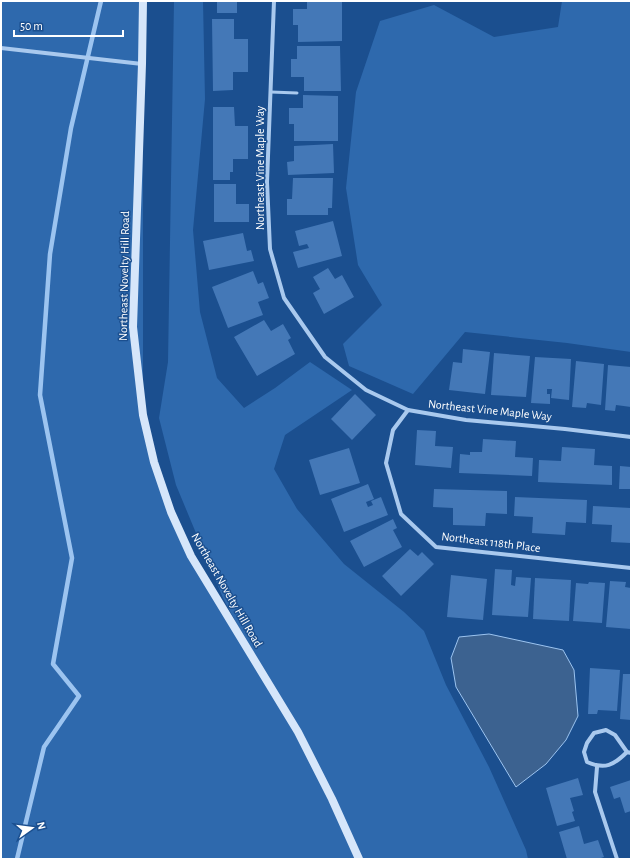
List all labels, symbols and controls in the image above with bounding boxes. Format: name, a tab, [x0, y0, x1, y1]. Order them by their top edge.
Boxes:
scale bar	[14, 12, 123, 38]
text: 50 m	[20, 20, 43, 32]
street label: Northeast Vine Maple Way	[254, 106, 267, 230]
street label: Northeast Novelty Hill Road	[117, 211, 132, 341]
street label: Northeast Vine Maple Way	[427, 398, 553, 423]
street label: Northeast 118th Place	[441, 530, 541, 554]
street label: Northeast Novelty Hill Road	[188, 531, 265, 650]
north arrow	[12, 808, 52, 848]
text: N	[35, 821, 47, 831]

